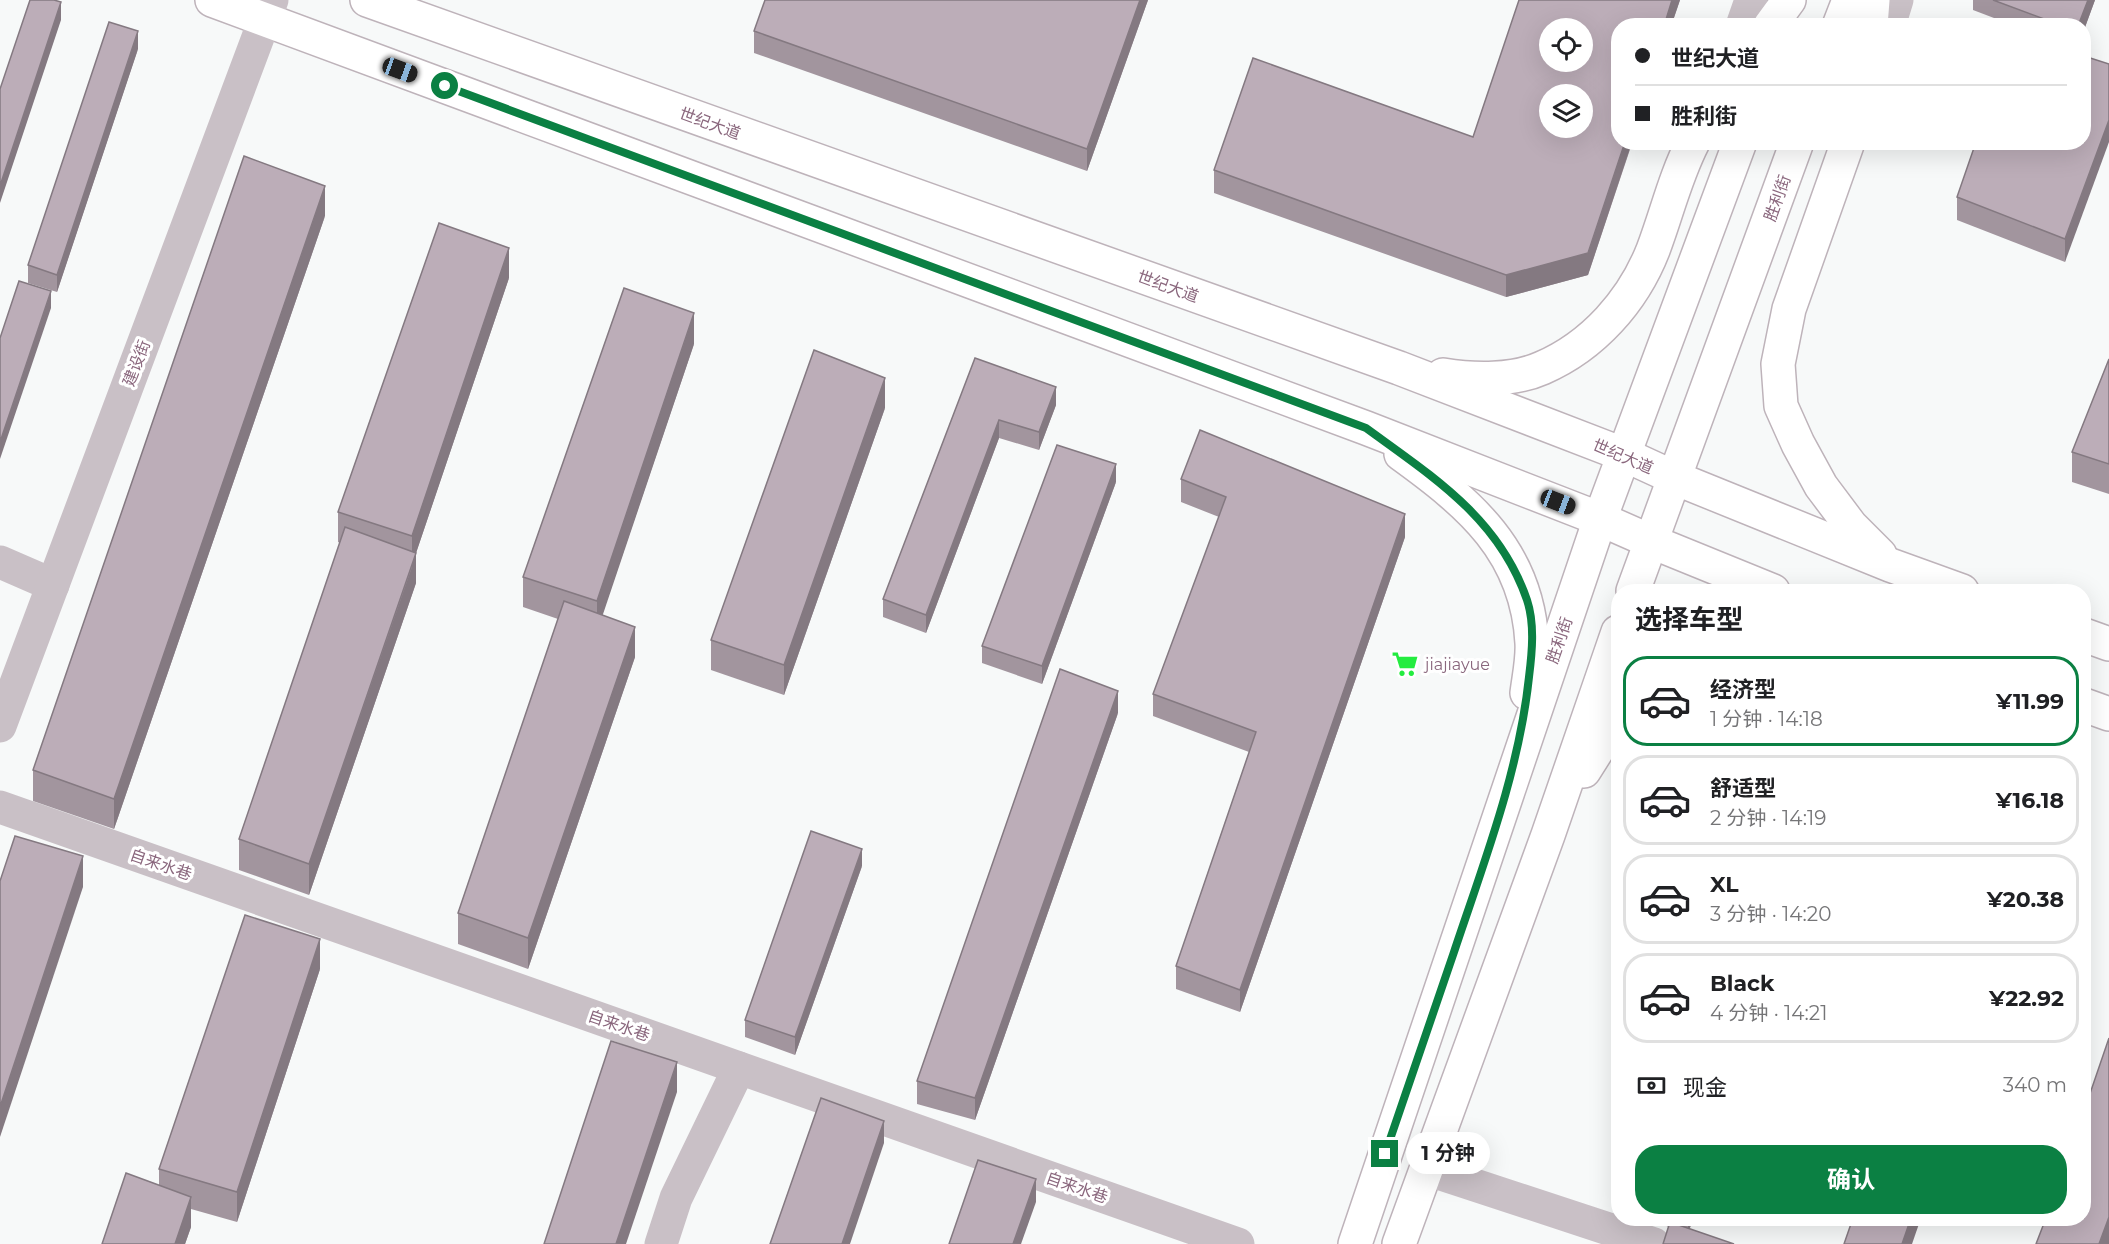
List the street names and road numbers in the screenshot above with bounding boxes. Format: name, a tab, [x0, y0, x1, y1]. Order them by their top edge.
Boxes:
street label: 世纪大道	[677, 104, 743, 143]
street label: 胜利街	[1760, 172, 1795, 224]
street label: 世纪大道	[1135, 267, 1201, 306]
street label: 建设街	[119, 337, 154, 389]
street label: 世纪大道	[1590, 435, 1656, 478]
street label: 胜利街	[1543, 614, 1576, 666]
street label: 自来水巷	[127, 845, 194, 884]
street label: 自来水巷	[585, 1006, 652, 1045]
street label: 自来水巷	[1043, 1168, 1110, 1207]

